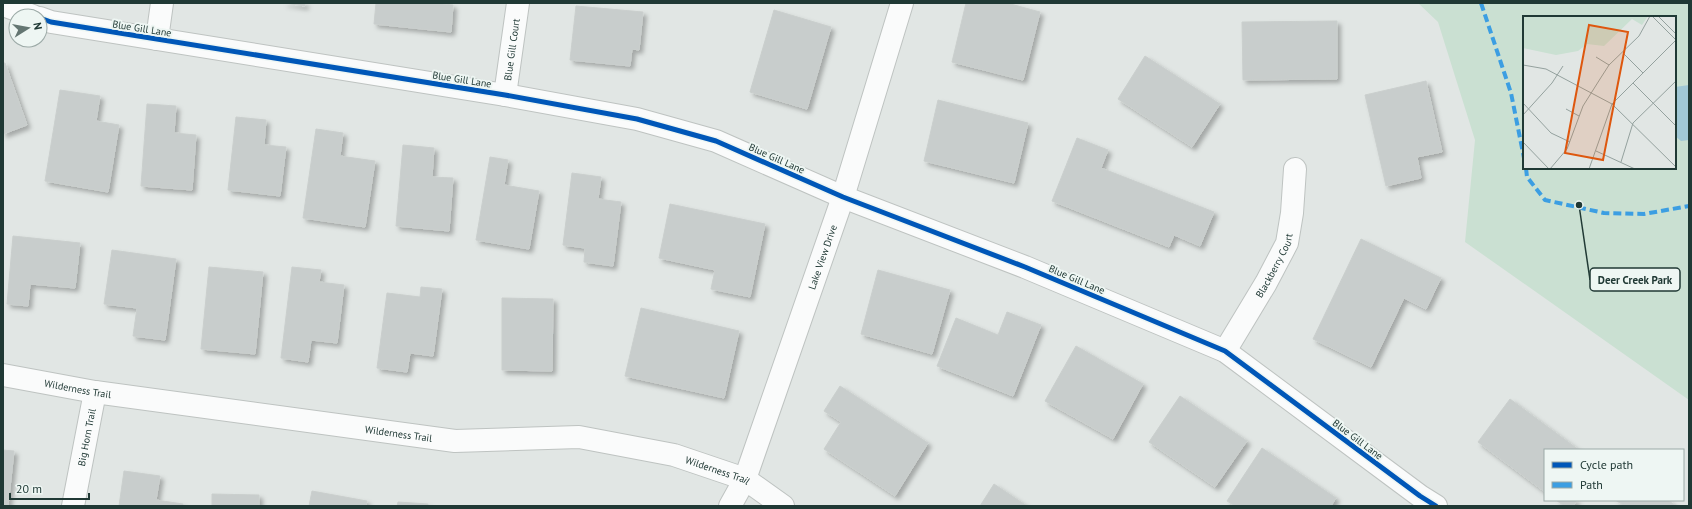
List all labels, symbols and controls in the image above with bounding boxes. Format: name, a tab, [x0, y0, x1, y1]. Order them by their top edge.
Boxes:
north arrow	[8, 8, 48, 48]
inset map	[1523, 16, 1676, 169]
street label: Blue Gill Lane	[111, 17, 172, 40]
street label: Blue Gill Court	[501, 17, 523, 81]
text: N	[30, 21, 45, 31]
street label: Blue Gill Lane	[431, 68, 492, 91]
street label: Blue Gill Lane	[747, 140, 807, 177]
street label: Lake View Drive	[805, 223, 840, 291]
street label: Blackberry Court	[1253, 232, 1296, 300]
street label: Blue Gill Lane	[1047, 262, 1107, 297]
callout: Deer Creek Park	[1590, 268, 1680, 291]
text: Deer Creek Park	[1598, 273, 1673, 287]
street label: Wilderness Trail	[43, 377, 112, 401]
street label: Big Horn Trail	[75, 407, 99, 467]
street label: Blue Gill Lane	[1330, 416, 1385, 463]
street label: Wilderness Trail	[364, 423, 433, 445]
legend	[1544, 449, 1684, 501]
street label: Wilderness Trail	[684, 453, 753, 488]
text: Cycle path	[1580, 457, 1633, 472]
scale bar	[10, 475, 89, 501]
text: Path	[1580, 477, 1603, 492]
text: 20 m	[16, 481, 42, 496]

